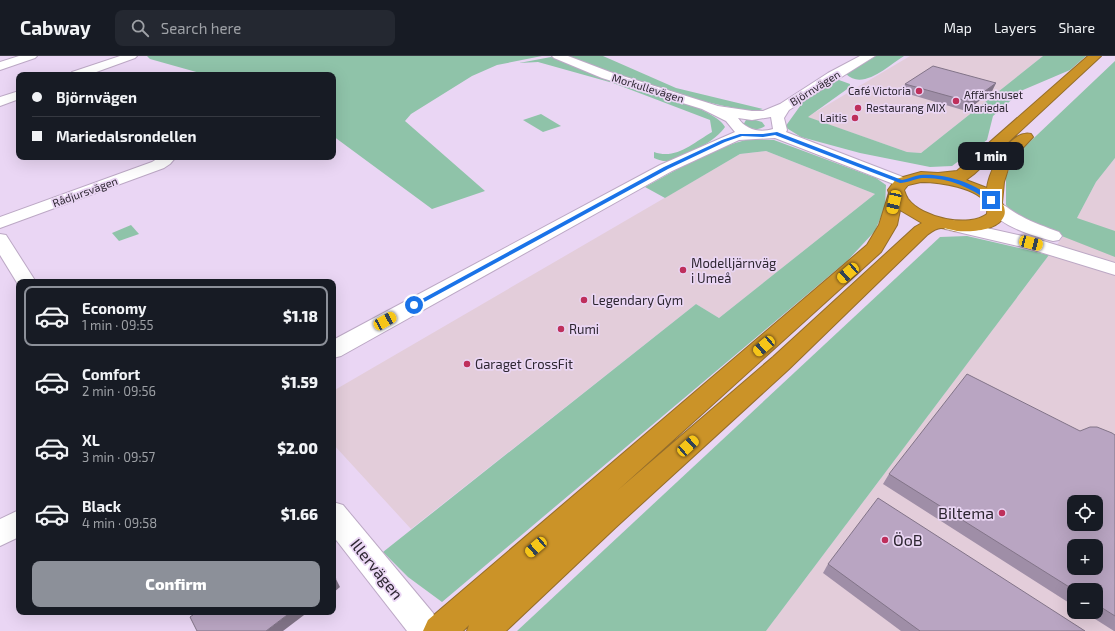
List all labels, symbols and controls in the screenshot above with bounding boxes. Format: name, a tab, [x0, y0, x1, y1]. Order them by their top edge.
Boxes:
search box	[115, 10, 395, 46]
text: Cabway	[20, 16, 91, 39]
icon: search	[129, 17, 151, 39]
text: Search here	[161, 19, 241, 37]
text: Map	[944, 19, 972, 36]
text: Layers	[994, 19, 1036, 36]
text: Share	[1058, 19, 1095, 36]
street label: Björnvägen	[787, 67, 843, 109]
street label: Morkullevägen	[610, 70, 686, 105]
place label: Café Victoria	[848, 84, 911, 97]
marker: Café Victoria	[914, 86, 924, 96]
text: Björnvägen	[56, 88, 137, 106]
place label: Affärshuset Mariedal	[964, 88, 1023, 114]
marker: Affärshuset Mariedal	[951, 96, 961, 106]
place label: Restaurang MIX	[866, 101, 946, 114]
marker: Restaurang MIX	[853, 103, 863, 113]
place label: Laitis	[820, 111, 847, 124]
marker: Laitis	[850, 113, 860, 123]
text: Mariedalsrondellen	[56, 127, 197, 145]
callout: 1 min	[958, 142, 1024, 170]
text: 1 min	[975, 148, 1007, 164]
street label: Rådjursvägen	[50, 174, 120, 210]
car	[885, 189, 903, 215]
route end	[982, 191, 1000, 209]
car	[1018, 234, 1044, 252]
place label: Modelljärnväg i Umeå	[691, 255, 776, 286]
car	[835, 261, 861, 285]
marker: Modelljärnväg i Umeå	[678, 265, 688, 275]
place label: Legendary Gym	[592, 292, 683, 308]
marker: Legendary Gym	[579, 295, 589, 305]
route start	[405, 296, 423, 314]
icon: car	[34, 298, 70, 334]
text: Economy	[82, 299, 147, 317]
text: $1.18	[283, 307, 318, 325]
car	[372, 310, 398, 332]
text: 1 min · 09:55	[82, 317, 153, 333]
place label: Rumi	[569, 321, 599, 337]
marker: Rumi	[556, 324, 566, 334]
car	[751, 334, 777, 358]
place label: Garaget CrossFit	[475, 356, 573, 372]
marker: Garaget CrossFit	[462, 359, 472, 369]
icon: car	[34, 364, 70, 400]
text: Comfort	[82, 365, 140, 383]
text: $1.59	[281, 373, 318, 391]
text: 2 min · 09:56	[82, 383, 156, 399]
icon: car	[34, 430, 70, 466]
text: XL	[82, 431, 100, 449]
car	[675, 434, 701, 458]
text: $2.00	[277, 439, 318, 457]
text: 3 min · 09:57	[82, 449, 155, 465]
map controls	[1067, 495, 1103, 619]
button: locate	[1067, 495, 1103, 531]
icon: car	[34, 496, 70, 532]
text: Black	[82, 497, 121, 515]
place label: Biltema	[938, 503, 994, 522]
text: $1.66	[281, 505, 318, 523]
marker: Biltema	[997, 508, 1007, 518]
text: 4 min · 09:58	[82, 515, 157, 531]
place label: ÖoB	[893, 530, 923, 549]
street label: Illervägen	[347, 534, 408, 603]
car	[523, 535, 549, 559]
marker: ÖoB	[880, 535, 890, 545]
button: +	[1067, 539, 1103, 575]
button: Confirm	[32, 561, 320, 607]
button: −	[1067, 583, 1103, 619]

